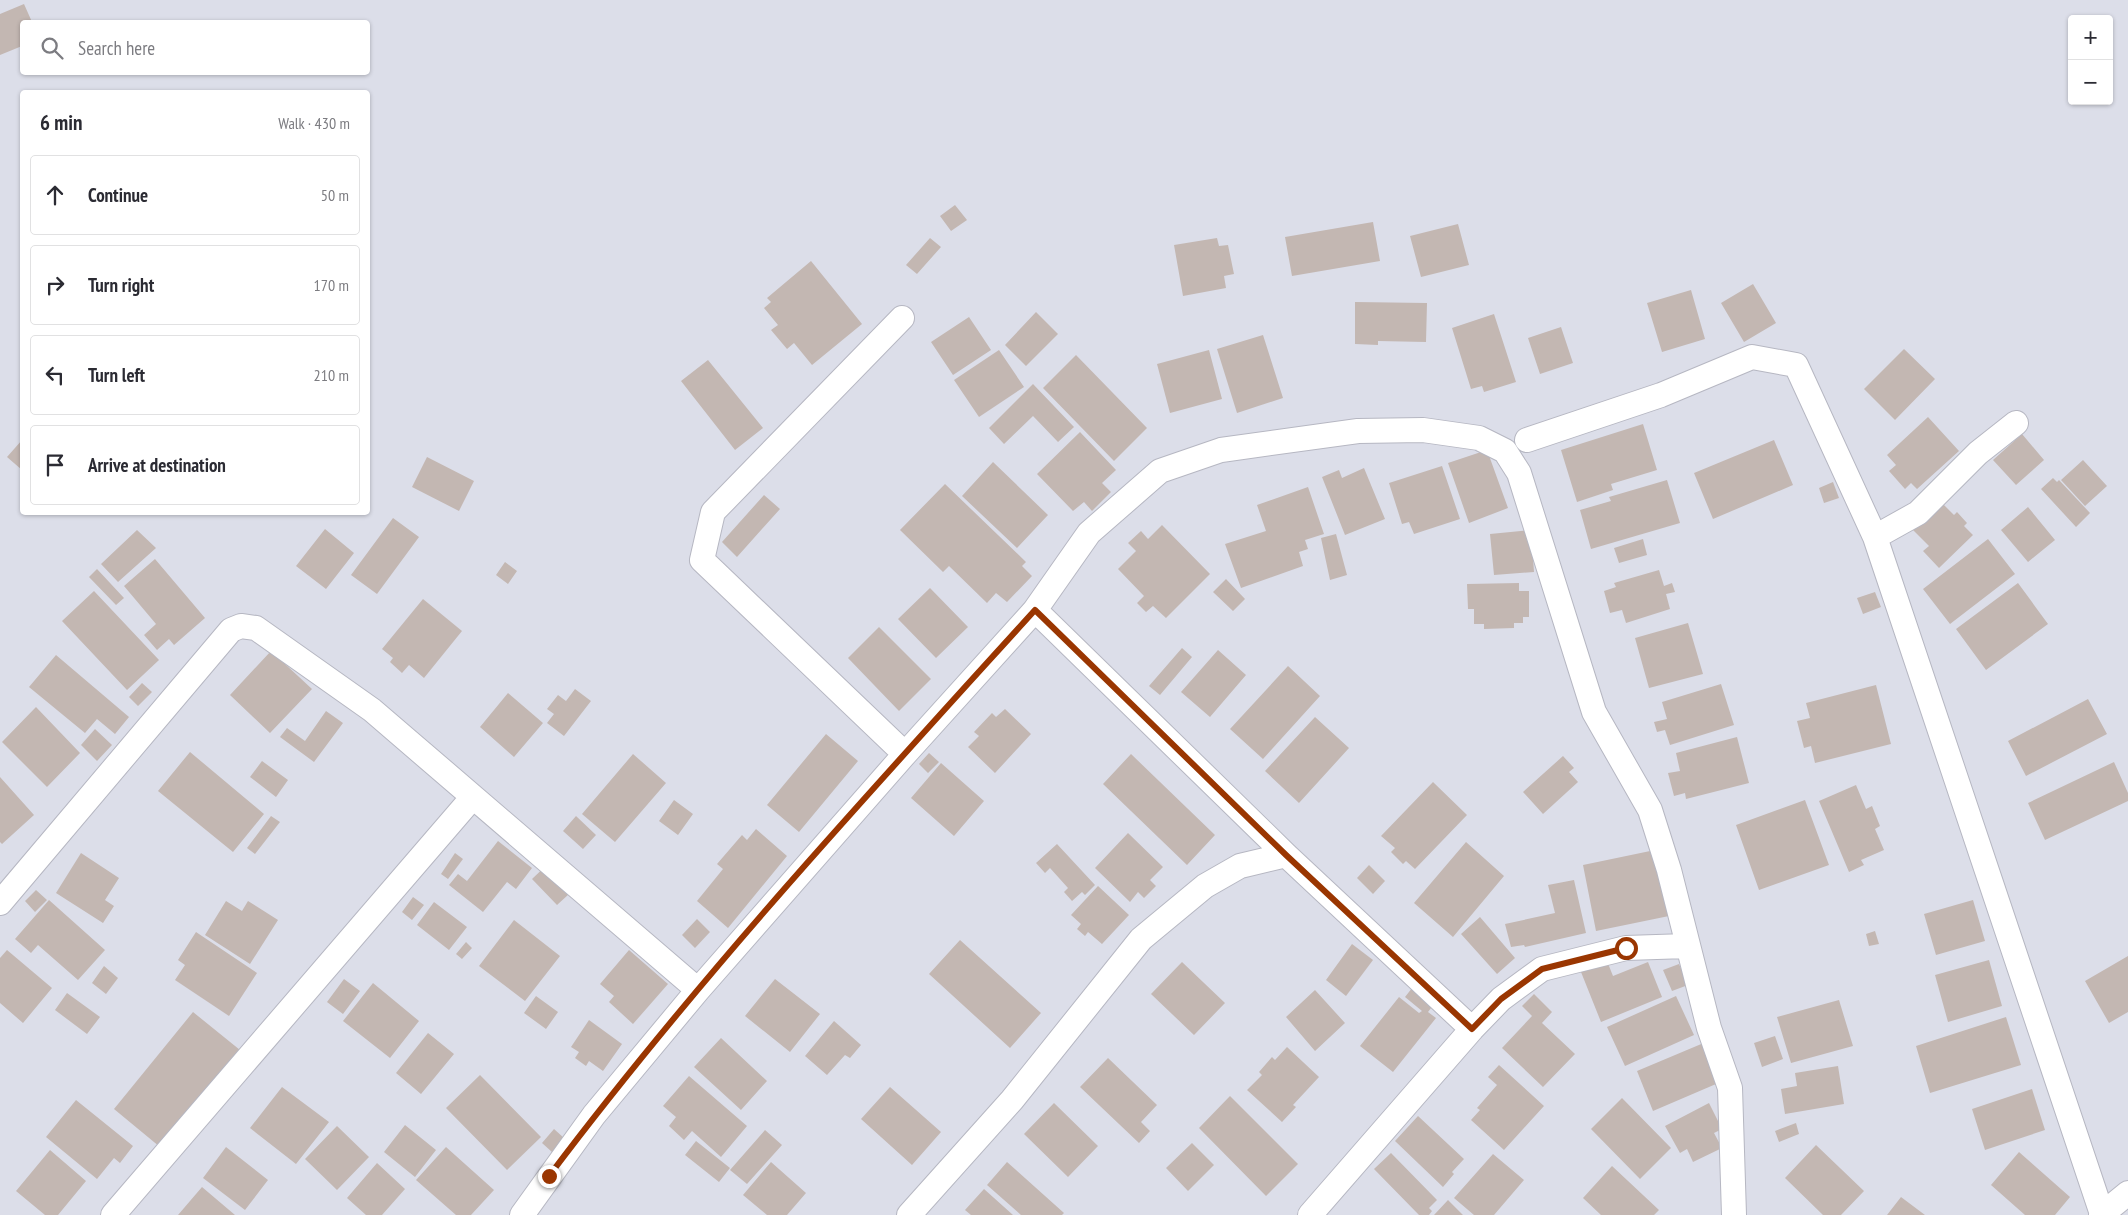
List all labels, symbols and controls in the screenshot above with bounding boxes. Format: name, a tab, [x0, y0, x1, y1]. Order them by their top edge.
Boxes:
map controls	[2068, 15, 2113, 105]
button: +	[2068, 15, 2113, 60]
search box	[20, 20, 370, 75]
icon: search	[38, 34, 66, 62]
text: Search here	[78, 36, 155, 60]
button: −	[2068, 60, 2113, 105]
text: 6 min	[40, 109, 82, 136]
text: Walk · 430 m	[278, 113, 350, 133]
icon: ahead	[41, 181, 69, 209]
text: Continue	[88, 183, 148, 207]
text: 50 m	[321, 185, 349, 205]
icon: right	[41, 271, 69, 299]
text: Turn right	[88, 273, 154, 297]
text: 170 m	[314, 275, 349, 295]
icon: left	[41, 361, 69, 389]
text: Turn left	[88, 363, 145, 387]
text: 210 m	[314, 365, 349, 385]
icon: arrive	[41, 451, 69, 479]
text: Arrive at destination	[88, 453, 226, 477]
route start	[1615, 937, 1638, 960]
route end	[538, 1165, 561, 1188]

